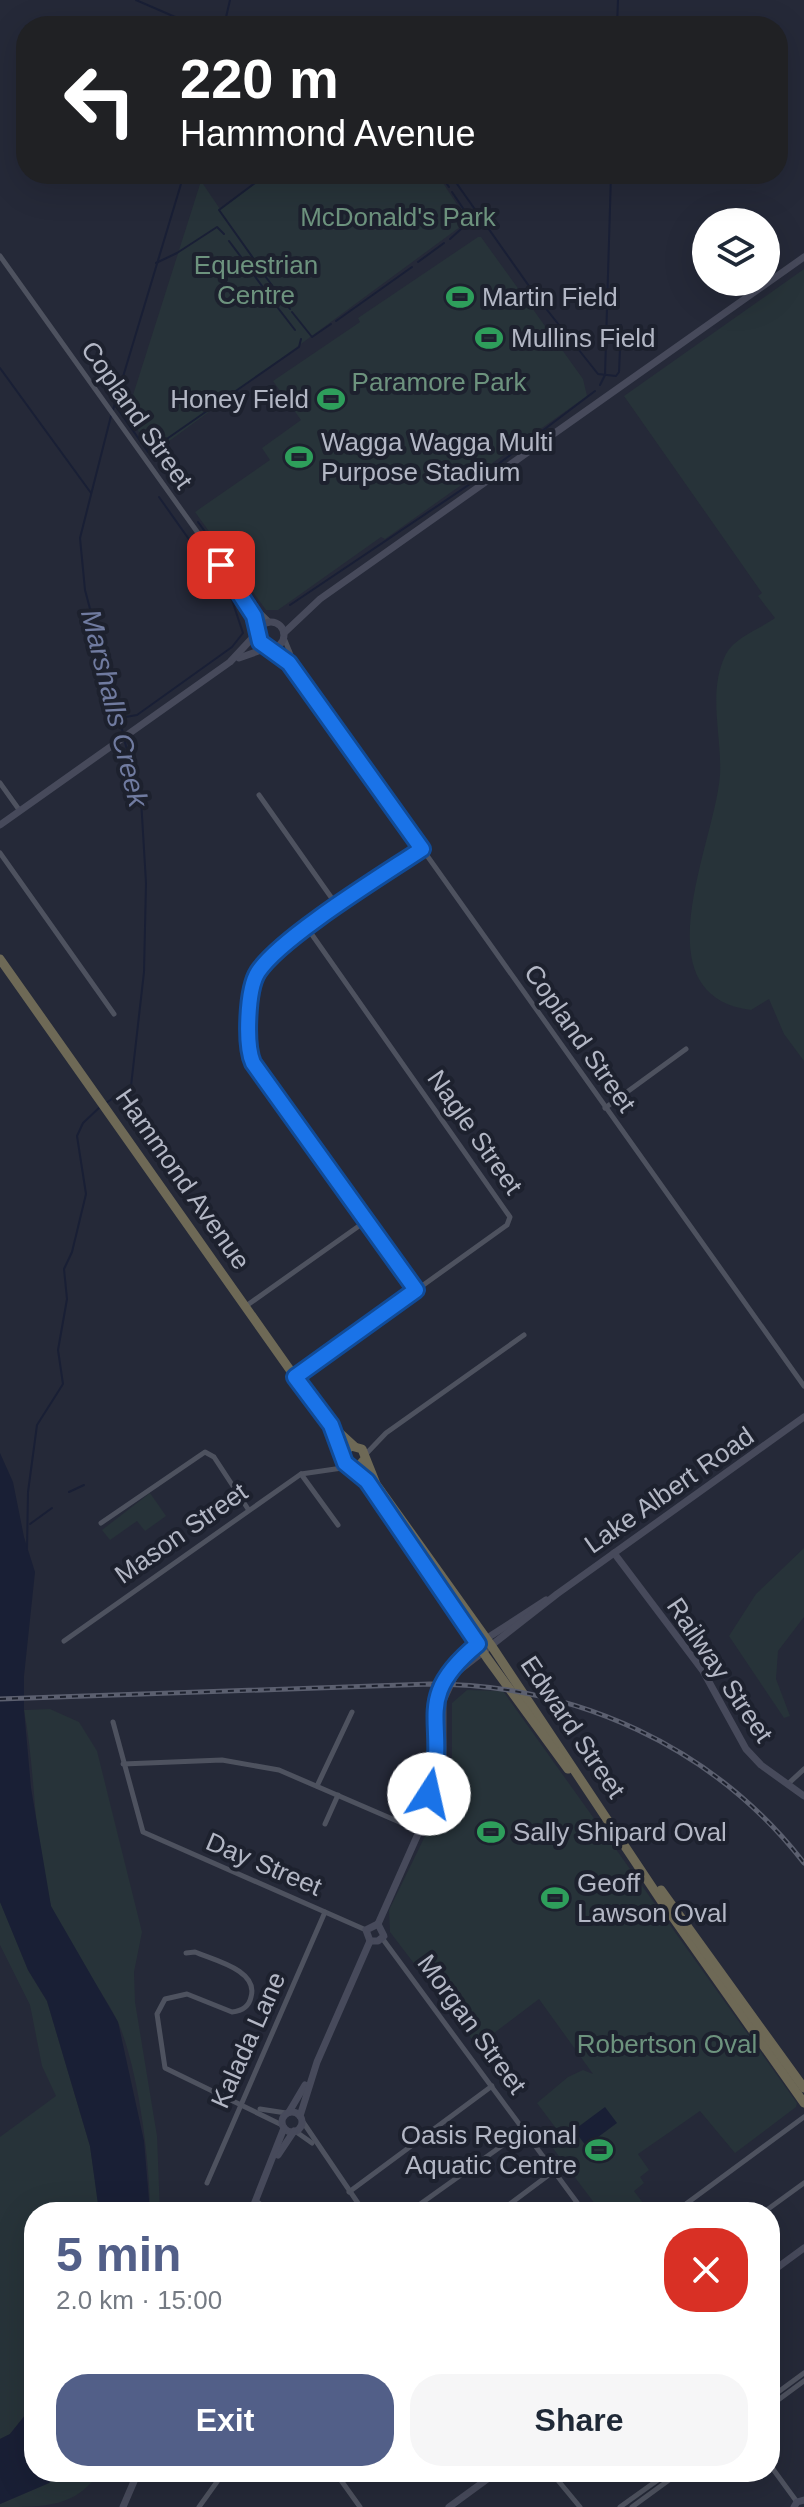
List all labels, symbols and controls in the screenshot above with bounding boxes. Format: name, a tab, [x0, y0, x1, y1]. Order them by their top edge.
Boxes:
text: 220 m	[180, 47, 339, 110]
icon: left	[48, 48, 152, 152]
text: Hammond Avenue	[180, 113, 476, 154]
park label: McDonald's Park	[300, 202, 497, 232]
map controls	[692, 208, 780, 296]
button: layers	[692, 208, 780, 296]
park label: Equestrian Centre	[194, 250, 318, 310]
sports icon: Martin Field	[445, 282, 475, 312]
place label: Martin Field	[482, 282, 618, 312]
sports icon: Mullins Field	[474, 323, 504, 353]
place label: Mullins Field	[511, 323, 656, 353]
street label: Copland Street	[75, 335, 199, 495]
park label: Paramore Park	[352, 367, 527, 397]
place label: Honey Field	[170, 384, 309, 414]
sports icon: Honey Field	[316, 384, 346, 414]
place label: Wagga Wagga Multi Purpose Stadium	[321, 427, 553, 487]
sports icon: Wagga Wagga Multi Purpose Stadium	[284, 442, 314, 472]
pin	[187, 531, 255, 599]
icon: arrive	[199, 543, 243, 587]
water label: Marshalls Creek	[75, 606, 155, 812]
street label: Copland Street	[518, 958, 642, 1118]
street label: Nagle Street	[421, 1064, 529, 1200]
street label: Hammond Avenue	[110, 1083, 256, 1275]
street label: Lake Albert Road	[579, 1421, 759, 1559]
street label: Mason Street	[109, 1476, 254, 1590]
street label: Railway Street	[661, 1592, 780, 1749]
street label: Edward Street	[515, 1650, 632, 1804]
position arrow	[387, 1752, 471, 1836]
sports icon: Sally Shipard Oval	[476, 1817, 506, 1847]
place label: Sally Shipard Oval	[513, 1817, 727, 1847]
street label: Day Street	[202, 1826, 327, 1902]
place label: Geoff Lawson Oval	[577, 1868, 727, 1928]
sports icon: Geoff Lawson Oval	[540, 1883, 570, 1913]
street label: Morgan Street	[411, 1949, 533, 2100]
street label: Kalada Lane	[205, 1967, 291, 2113]
park label: Robertson Oval	[577, 2029, 757, 2059]
place label: Oasis Regional Aquatic Centre	[401, 2120, 577, 2180]
sports icon: Oasis Regional Aquatic Centre	[584, 2135, 614, 2165]
text: 5 min	[56, 2228, 181, 2281]
button: close	[664, 2228, 748, 2312]
text: 2.0 km · 15:00	[56, 2285, 222, 2315]
button: Exit	[56, 2374, 394, 2466]
button: Share	[410, 2374, 748, 2466]

